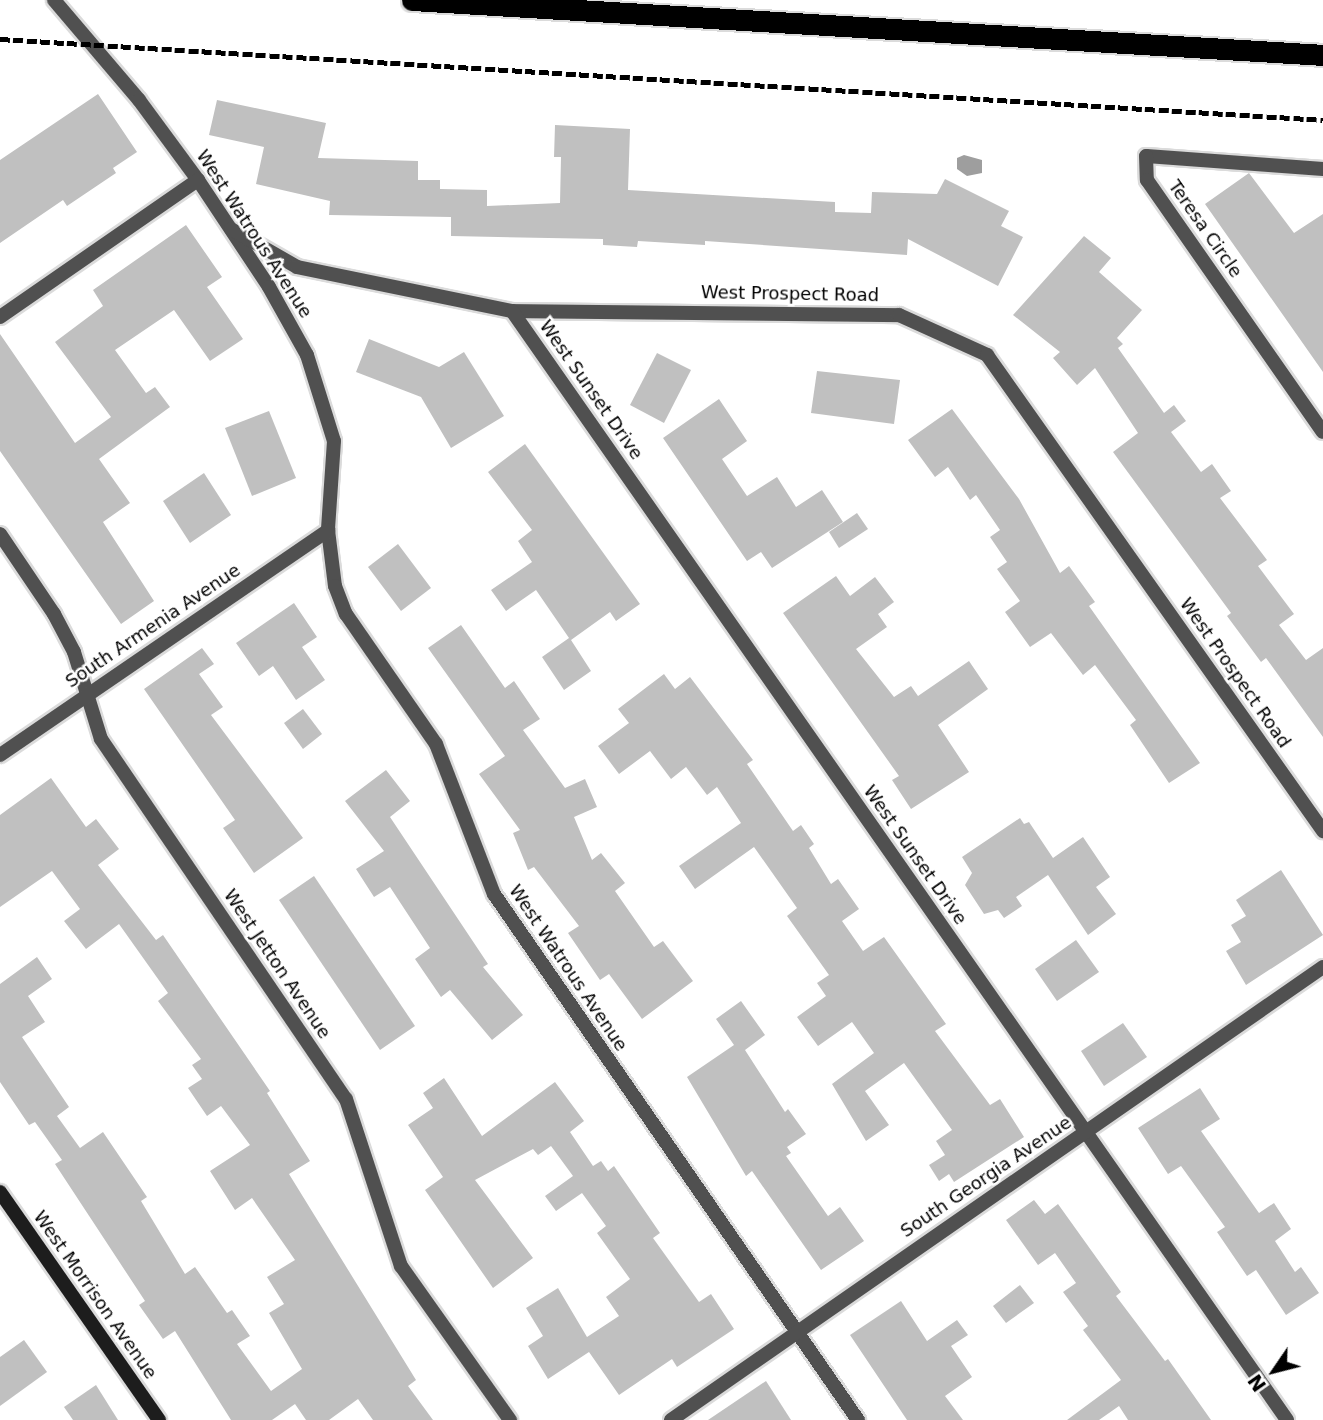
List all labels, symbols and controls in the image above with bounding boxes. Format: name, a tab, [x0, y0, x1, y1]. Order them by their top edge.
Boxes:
street label: West Watrous Avenue	[192, 146, 316, 322]
street label: Teresa Circle	[1164, 176, 1246, 282]
street label: West Prospect Road	[701, 282, 879, 306]
street label: West Sunset Drive	[535, 316, 647, 464]
street label: South Armenia Avenue	[62, 559, 244, 693]
street label: West Prospect Road	[1175, 594, 1295, 752]
street label: West Sunset Drive	[859, 781, 971, 929]
street label: West Watrous Avenue	[504, 881, 632, 1055]
street label: West Jetton Avenue	[219, 885, 335, 1043]
street label: South Georgia Avenue	[897, 1112, 1075, 1242]
street label: West Morrison Avenue	[29, 1207, 161, 1383]
north arrow	[1239, 1336, 1309, 1406]
text: N	[1243, 1370, 1270, 1396]

